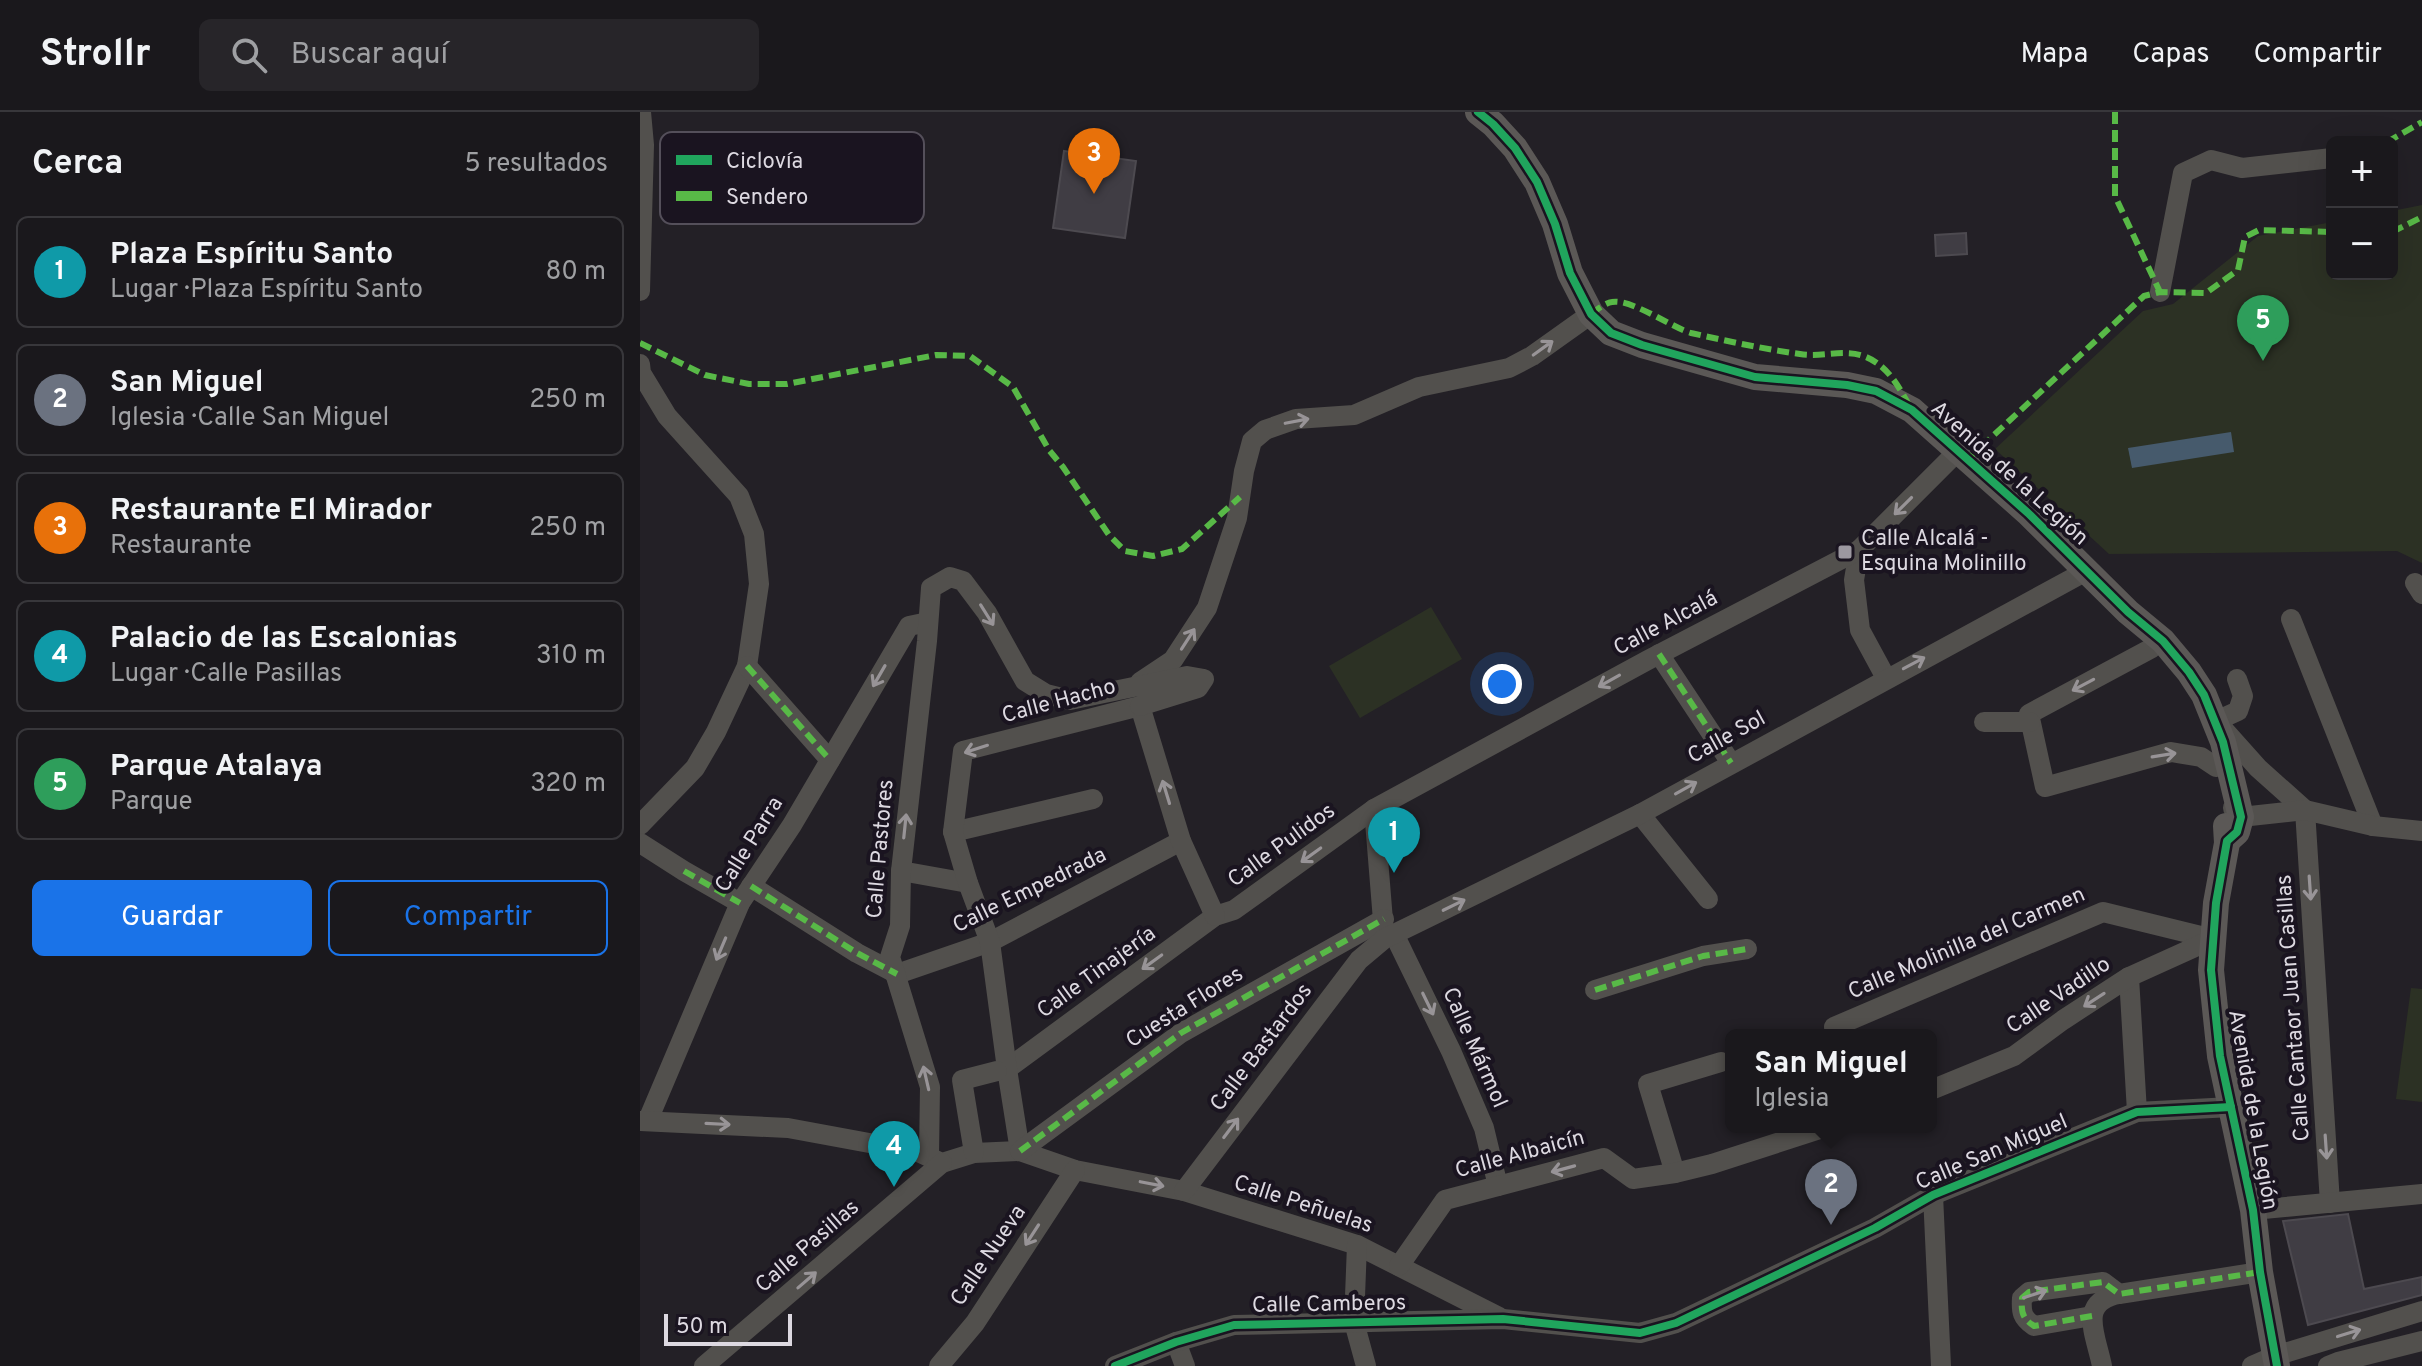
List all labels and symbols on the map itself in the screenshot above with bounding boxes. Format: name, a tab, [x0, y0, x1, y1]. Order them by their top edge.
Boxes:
pin: 3	[1068, 128, 1120, 194]
legend	[660, 132, 924, 224]
text: Ciclovía	[726, 149, 803, 176]
text: Sendero	[726, 185, 808, 212]
pin: 5	[2237, 295, 2289, 361]
one-way arrow	[1532, 340, 1554, 356]
street label: Avenida de la Legión	[1924, 396, 2094, 552]
one-way arrow	[1284, 412, 1310, 427]
one-way arrow	[1894, 496, 1913, 515]
place label: Calle Alcalá - Esquina Molinillo	[1861, 526, 2027, 578]
marker: Calle Alcalá - Esquina Molinillo	[1836, 543, 1854, 561]
street label: Calle Alcalá	[1609, 585, 1723, 663]
one-way arrow	[980, 603, 996, 626]
one-way arrow	[1180, 628, 1196, 650]
one-way arrow	[1902, 655, 1925, 671]
one-way arrow	[871, 664, 887, 687]
your location	[1482, 664, 1522, 704]
street label: Calle Hacho	[999, 674, 1119, 730]
one-way arrow	[1598, 674, 1622, 689]
one-way arrow	[2072, 677, 2096, 693]
street label: Calle Sol	[1683, 706, 1771, 770]
one-way arrow	[964, 743, 989, 757]
one-way arrow	[2151, 747, 2176, 762]
street label: Calle Pastores	[861, 778, 901, 920]
one-way arrow	[1158, 779, 1173, 805]
one-way arrow	[1674, 780, 1697, 796]
street label: Calle Parra	[710, 792, 790, 898]
street label: Calle Pulidos	[1223, 798, 1341, 894]
pin: 1	[1368, 807, 1420, 873]
one-way arrow	[898, 813, 913, 840]
street label: Calle Empedrada	[949, 842, 1111, 940]
one-way arrow	[1301, 847, 1322, 864]
street label: Calle Cantaor Juan Casillas	[2271, 874, 2317, 1142]
one-way arrow	[2303, 874, 2318, 901]
street label: Calle Molinilla del Carmen	[1844, 882, 2090, 1006]
one-way arrow	[1441, 897, 1465, 912]
street label: Calle Tinajería	[1032, 921, 1162, 1025]
one-way arrow	[712, 936, 727, 961]
street label: Calle Vadillo	[2002, 951, 2116, 1041]
one-way arrow	[1142, 954, 1163, 971]
street label: Cuesta Flores	[1121, 961, 1249, 1055]
street label: Calle Bastardos	[1205, 979, 1319, 1117]
street label: Calle Mármol	[1435, 984, 1513, 1112]
one-way arrow	[2084, 991, 2106, 1008]
one-way arrow	[1421, 992, 1436, 1016]
street label: Avenida de la Legión	[2221, 1008, 2283, 1212]
one-way arrow	[918, 1066, 933, 1092]
street label: Calle San Miguel	[1912, 1109, 2072, 1197]
one-way arrow	[704, 1117, 731, 1132]
one-way arrow	[1223, 1118, 1239, 1140]
pin: 4	[868, 1121, 920, 1187]
street label: Calle Albaicín	[1452, 1125, 1588, 1185]
one-way arrow	[2319, 1133, 2334, 1160]
pin: 2	[1805, 1159, 1857, 1225]
one-way arrow	[1551, 1162, 1577, 1177]
street label: Calle Peñuelas	[1230, 1170, 1376, 1240]
one-way arrow	[1139, 1178, 1164, 1193]
street label: Calle Pasillas	[751, 1195, 865, 1299]
street label: Calle Nueva	[945, 1200, 1033, 1312]
one-way arrow	[1024, 1223, 1040, 1246]
one-way arrow	[796, 1271, 816, 1289]
one-way arrow	[2022, 1286, 2047, 1300]
street label: Calle Camberos	[1252, 1290, 1406, 1320]
scale bar	[664, 1310, 792, 1346]
one-way arrow	[2336, 1325, 2361, 1340]

